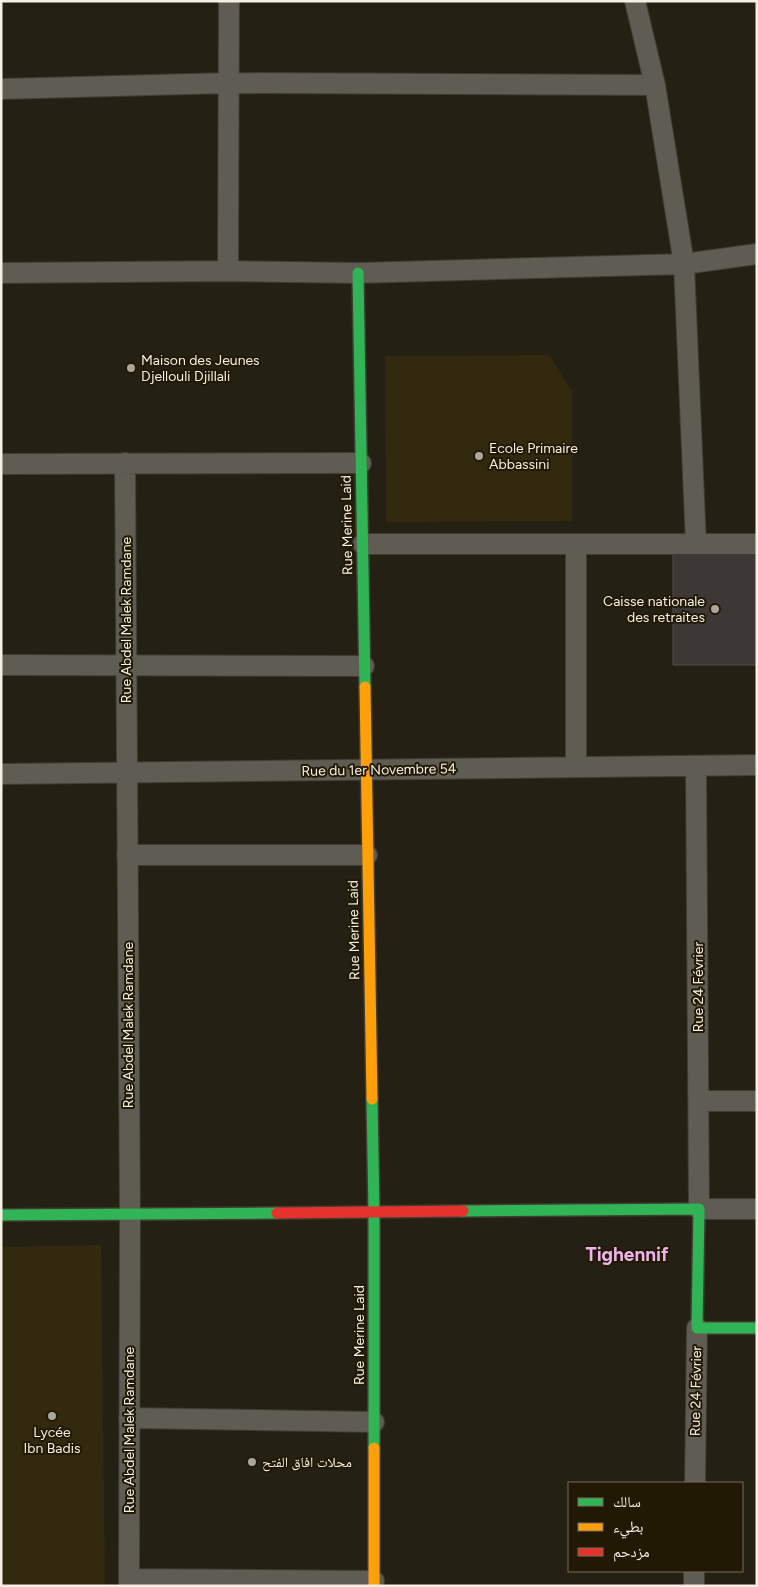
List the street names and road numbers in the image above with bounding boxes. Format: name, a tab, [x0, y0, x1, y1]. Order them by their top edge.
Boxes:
street label: Rue Merine Laid	[338, 475, 356, 575]
street label: Rue Abdel Malek Ramdane	[118, 536, 135, 703]
street label: Rue du 1er Novembre 54	[301, 760, 457, 780]
street label: Rue Merine Laid	[345, 880, 363, 980]
street label: Rue Abdel Malek Ramdane	[120, 941, 137, 1108]
street label: Rue 24 Février	[690, 942, 707, 1032]
street label: Rue Merine Laid	[351, 1285, 368, 1385]
street label: Rue 24 Février	[687, 1345, 705, 1436]
street label: Rue Abdel Malek Ramdane	[121, 1346, 138, 1513]

